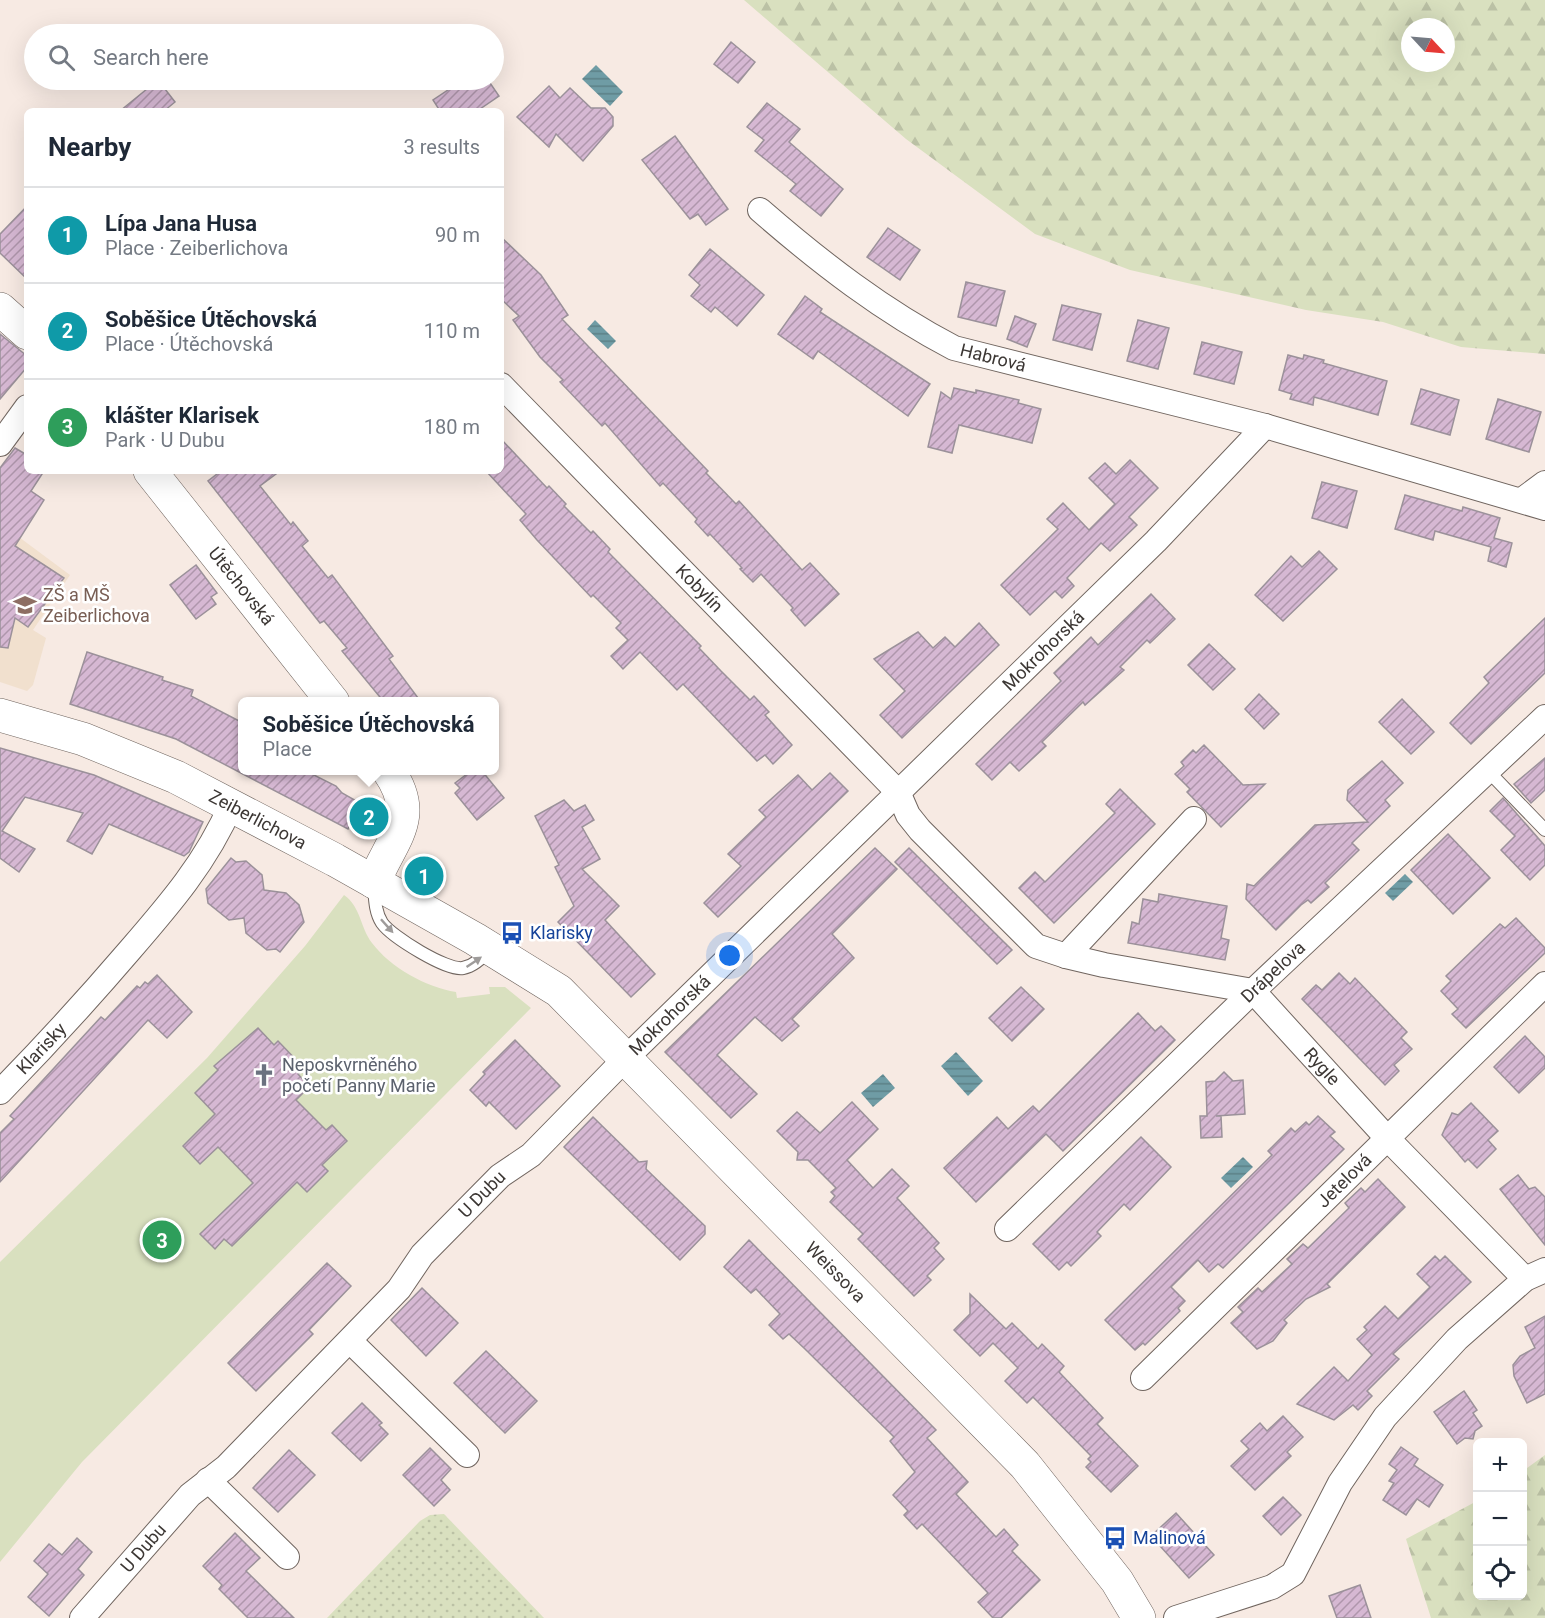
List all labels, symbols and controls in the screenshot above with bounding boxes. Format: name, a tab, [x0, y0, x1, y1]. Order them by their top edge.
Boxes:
north arrow	[1401, 18, 1455, 72]
search box	[24, 24, 504, 90]
icon: search	[45, 41, 78, 74]
text: Search here	[93, 45, 209, 70]
text: Nearby	[48, 132, 131, 162]
text: 3 results	[404, 135, 480, 159]
text: Lípa Jana Husa	[105, 211, 257, 236]
text: 1	[62, 223, 73, 247]
text: 90 m	[435, 223, 480, 247]
text: Place · Zeiberlichova	[105, 236, 288, 260]
text: Soběšice Útěchovská	[105, 307, 317, 332]
text: 2	[62, 319, 73, 343]
text: 110 m	[424, 319, 480, 343]
text: Place · Útěchovská	[105, 332, 273, 356]
street label: Habrová	[958, 339, 1028, 376]
text: klášter Klarisek	[105, 403, 259, 428]
text: 3	[62, 415, 73, 439]
text: 180 m	[424, 415, 480, 439]
text: Park · U Dubu	[105, 428, 225, 452]
street label: Útěchovská	[204, 543, 279, 629]
street label: Kobylín	[672, 560, 728, 616]
place label: ZŠ a MŠ Zeiberlichova	[43, 584, 150, 626]
school or university icon: ZŠ a MŠ Zeiberlichova	[12, 592, 38, 618]
street label: Mokrohorská	[998, 606, 1088, 695]
popup	[238, 697, 499, 775]
text: Soběšice Útěchovská	[263, 712, 475, 737]
text: Place	[263, 737, 312, 761]
street label: Zeiberlichova	[206, 785, 310, 853]
pin: 2	[350, 794, 388, 840]
pin: 1	[404, 854, 444, 898]
one-way arrow	[380, 919, 394, 934]
bus stop icon: Klarisky	[499, 920, 525, 946]
place label: Klarisky	[530, 922, 593, 943]
street label: Drápelova	[1237, 937, 1309, 1007]
your location	[715, 941, 744, 970]
one-way arrow	[466, 956, 482, 967]
street label: Mokrohorská	[624, 970, 715, 1059]
street label: Klarisky	[12, 1018, 71, 1078]
street label: Rygle	[1300, 1043, 1345, 1089]
place label: Neposkvrněného početí Panny Marie	[282, 1054, 436, 1096]
church icon: Neposkvrněného početí Panny Marie	[251, 1062, 277, 1088]
street label: Jetelová	[1312, 1149, 1376, 1211]
street label: U Dubu	[454, 1166, 509, 1222]
pin: 3	[142, 1218, 182, 1262]
street label: Weissova	[801, 1237, 870, 1307]
map controls	[1473, 1438, 1527, 1600]
button: +	[1473, 1438, 1527, 1492]
button: −	[1473, 1492, 1527, 1546]
street label: U Dubu	[116, 1519, 170, 1576]
bus stop icon: Malinová	[1102, 1525, 1128, 1551]
place label: Malinová	[1133, 1527, 1206, 1548]
button: locate	[1473, 1546, 1527, 1600]

